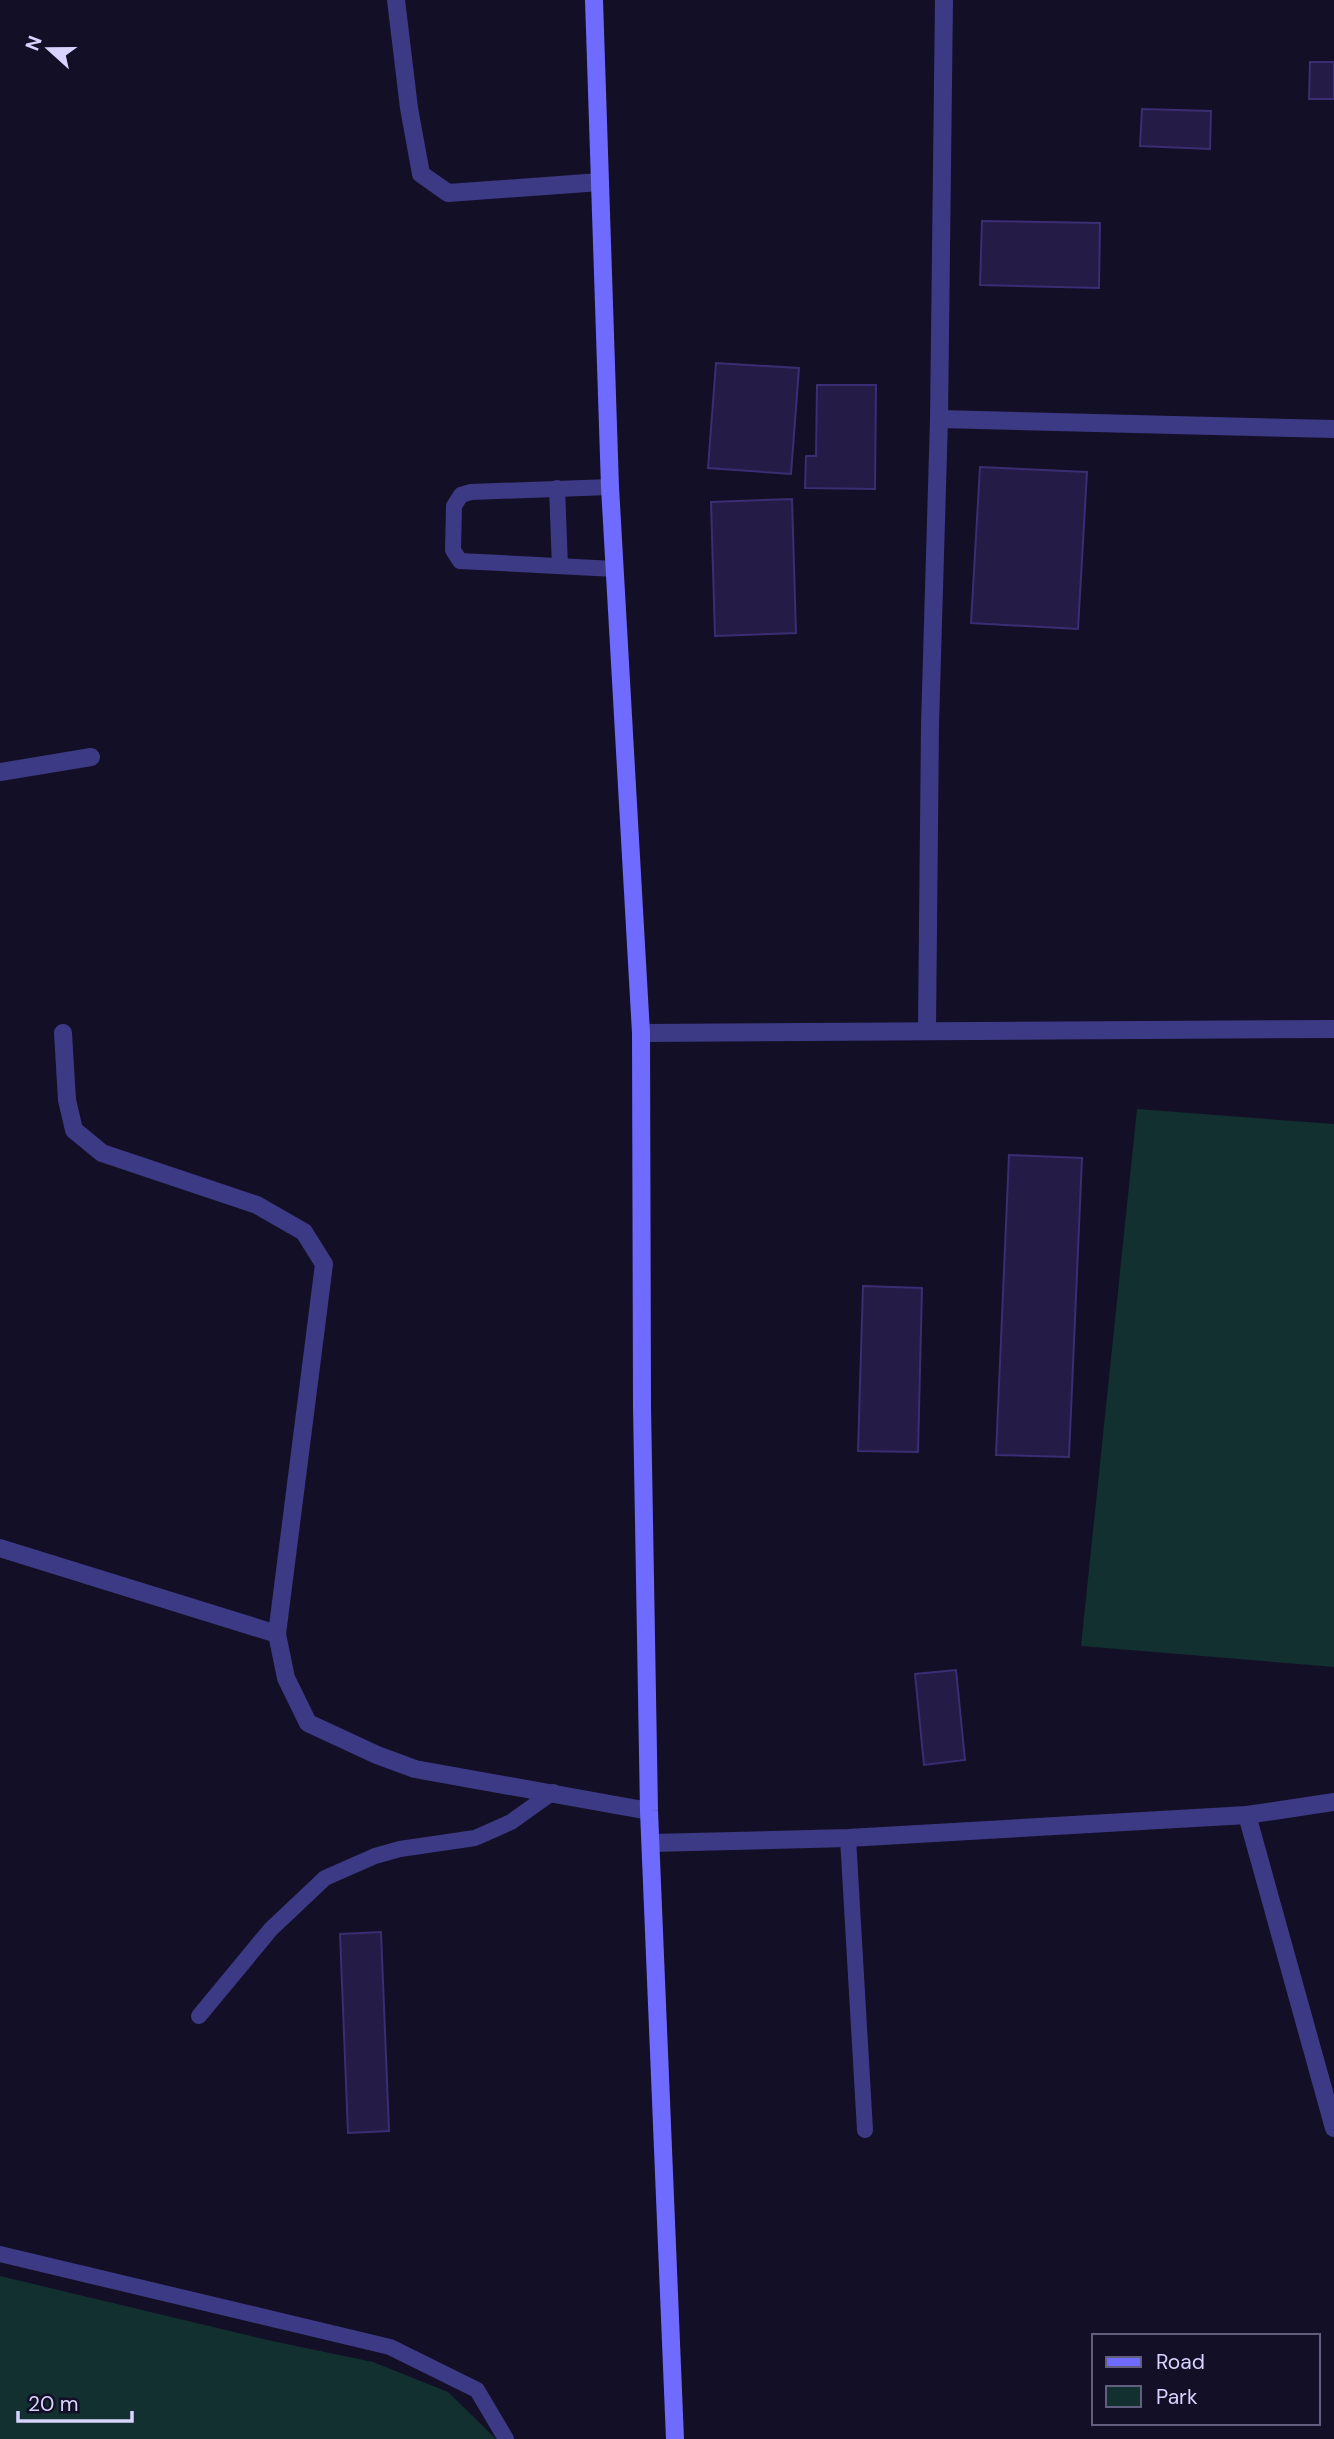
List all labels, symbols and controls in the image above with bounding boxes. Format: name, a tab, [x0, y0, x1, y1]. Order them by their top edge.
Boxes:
north arrow	[14, 14, 84, 84]
text: N	[19, 32, 48, 54]
legend	[1092, 2334, 1320, 2425]
text: Road	[1156, 2348, 1205, 2376]
scale bar	[18, 2380, 131, 2424]
text: Park	[1156, 2383, 1198, 2411]
text: 20 m	[28, 2390, 79, 2418]

